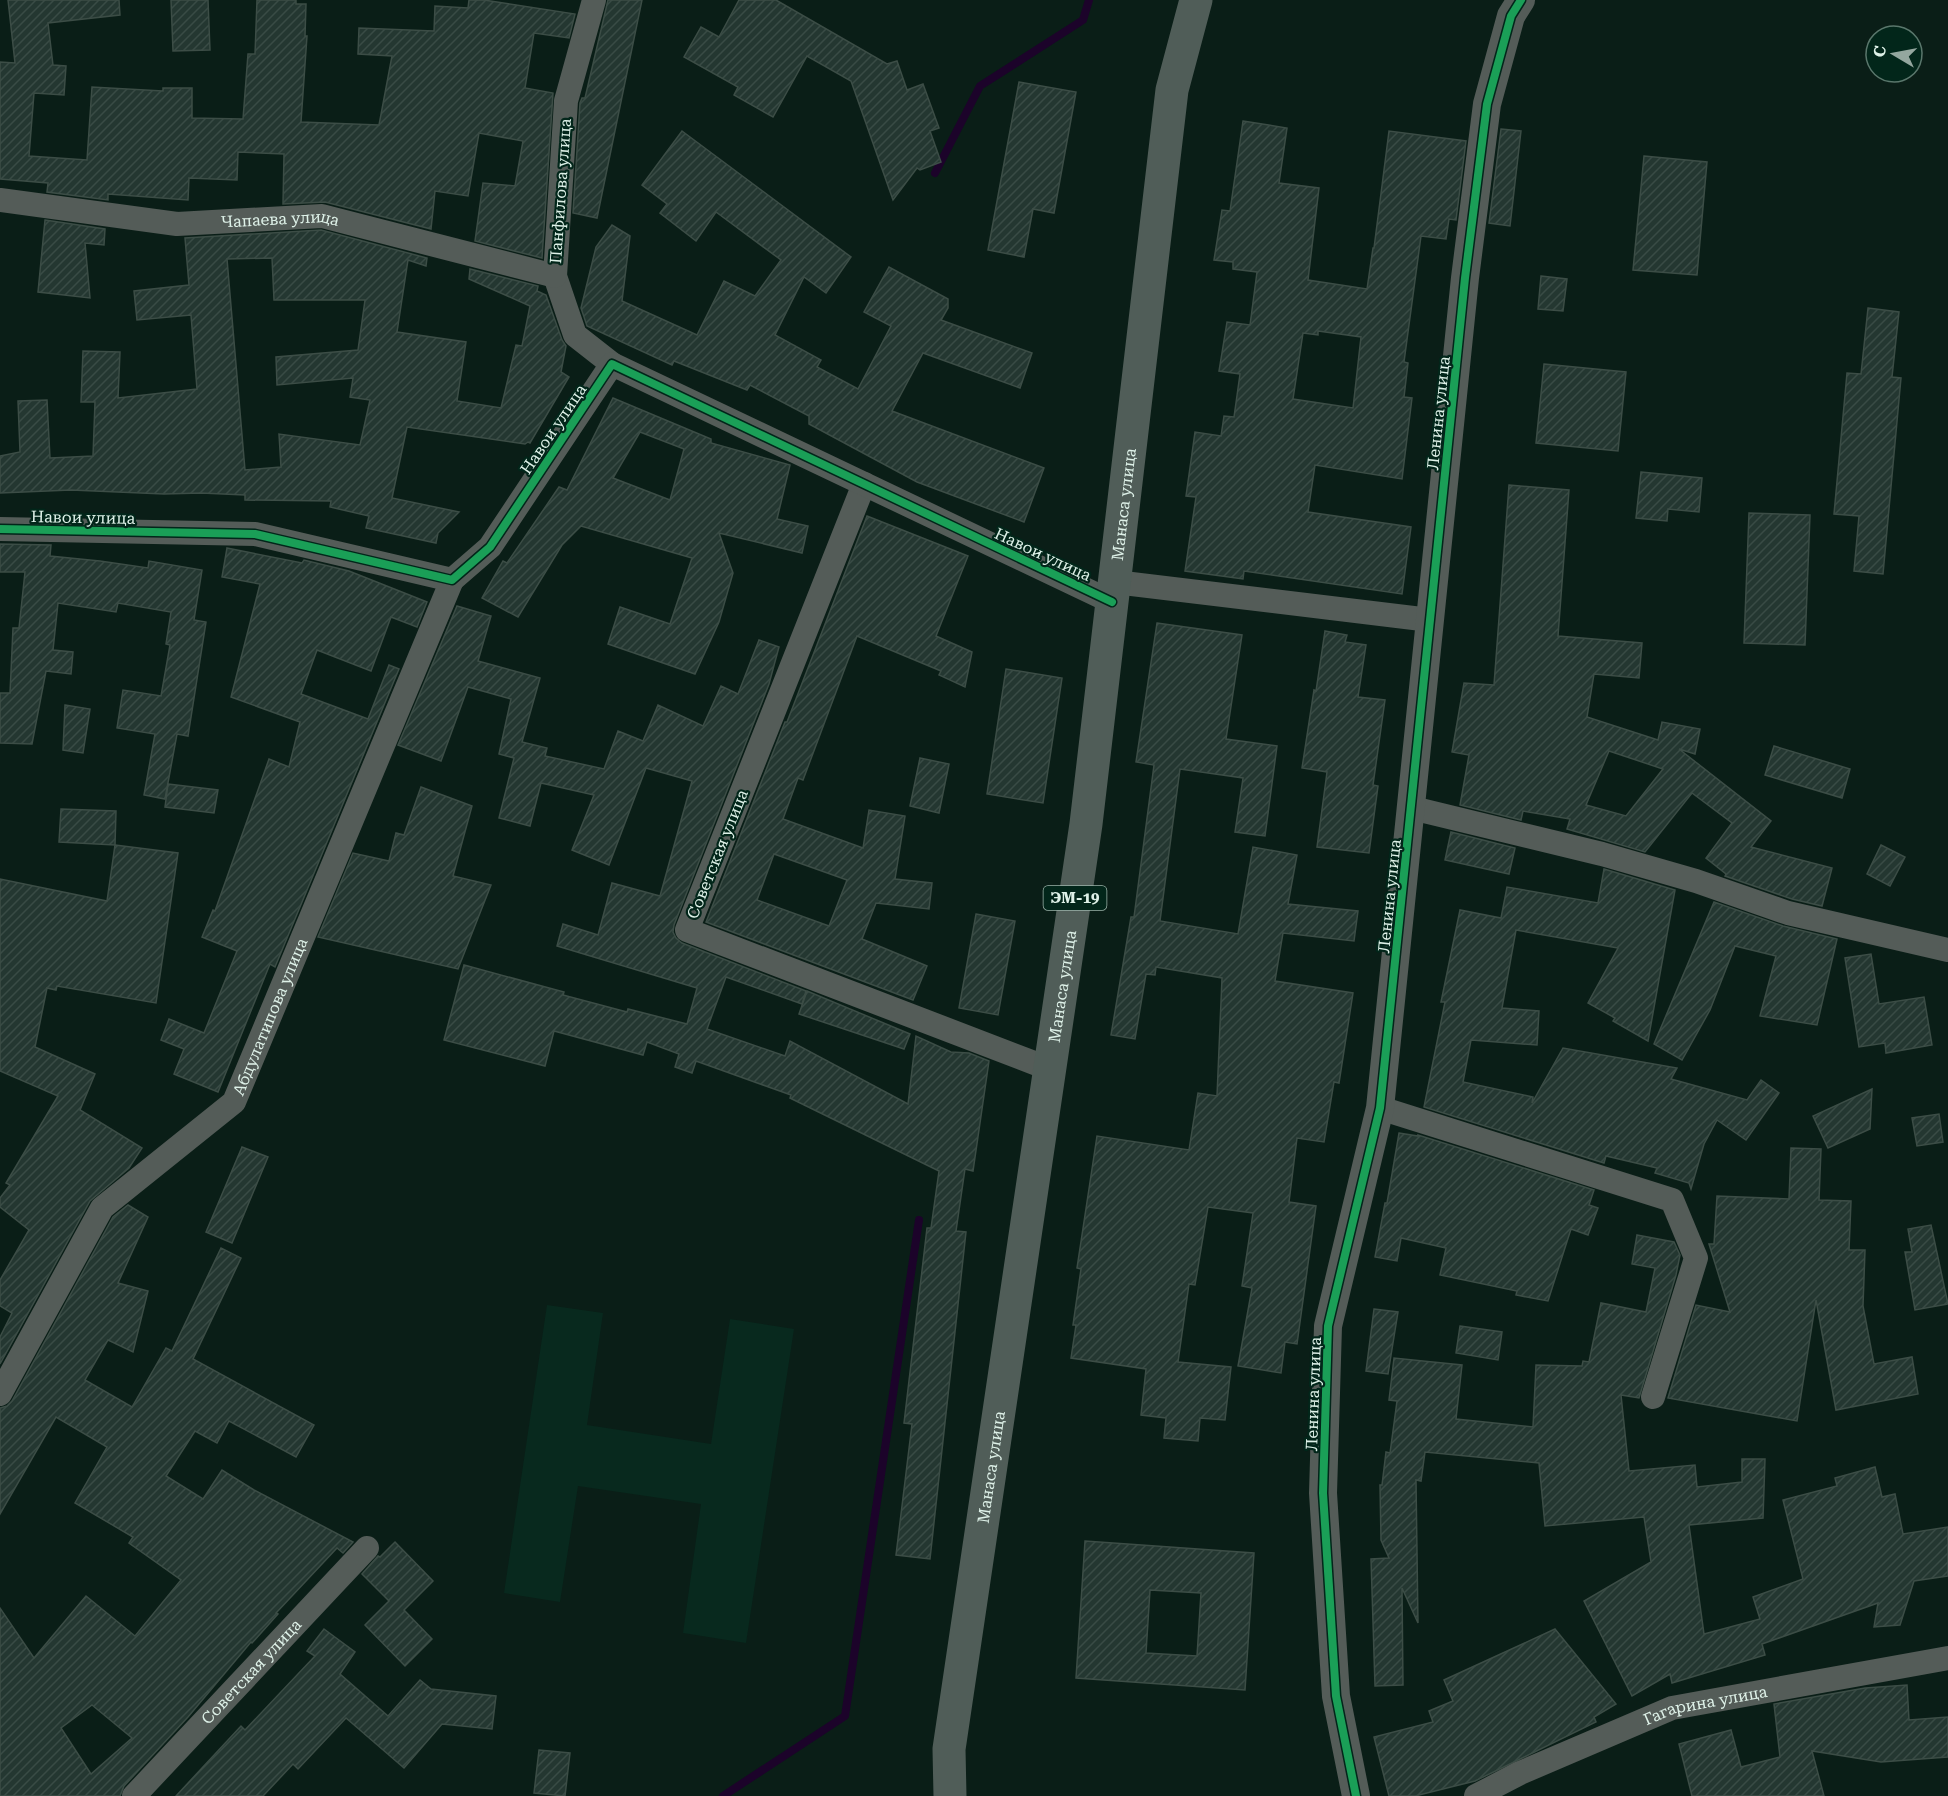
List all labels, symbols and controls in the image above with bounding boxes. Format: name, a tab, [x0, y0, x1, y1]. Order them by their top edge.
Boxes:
north arrow	[1864, 24, 1924, 84]
text: С	[1869, 44, 1890, 59]
street label: Панфилова улица	[546, 118, 575, 264]
street label: Чапаева улица	[220, 207, 342, 232]
street label: Ленина улица	[1423, 355, 1454, 471]
street label: Навои улица	[516, 380, 591, 478]
street label: Манаса улица	[1108, 447, 1140, 562]
street label: Навои улица	[31, 507, 136, 528]
street label: Навои улица	[991, 524, 1094, 585]
street label: Советская улица	[683, 787, 752, 921]
street label: Ленина улица	[1374, 838, 1405, 954]
road number: ЭМ-19	[1044, 886, 1106, 910]
street label: Манаса улица	[1045, 929, 1080, 1044]
street label: Абдулатипова улица	[229, 935, 312, 1098]
street label: Ленина улица	[1302, 1336, 1325, 1451]
street label: Манаса улица	[974, 1409, 1009, 1525]
street label: Советская улица	[197, 1615, 306, 1728]
street label: Гагарина улица	[1641, 1682, 1769, 1729]

